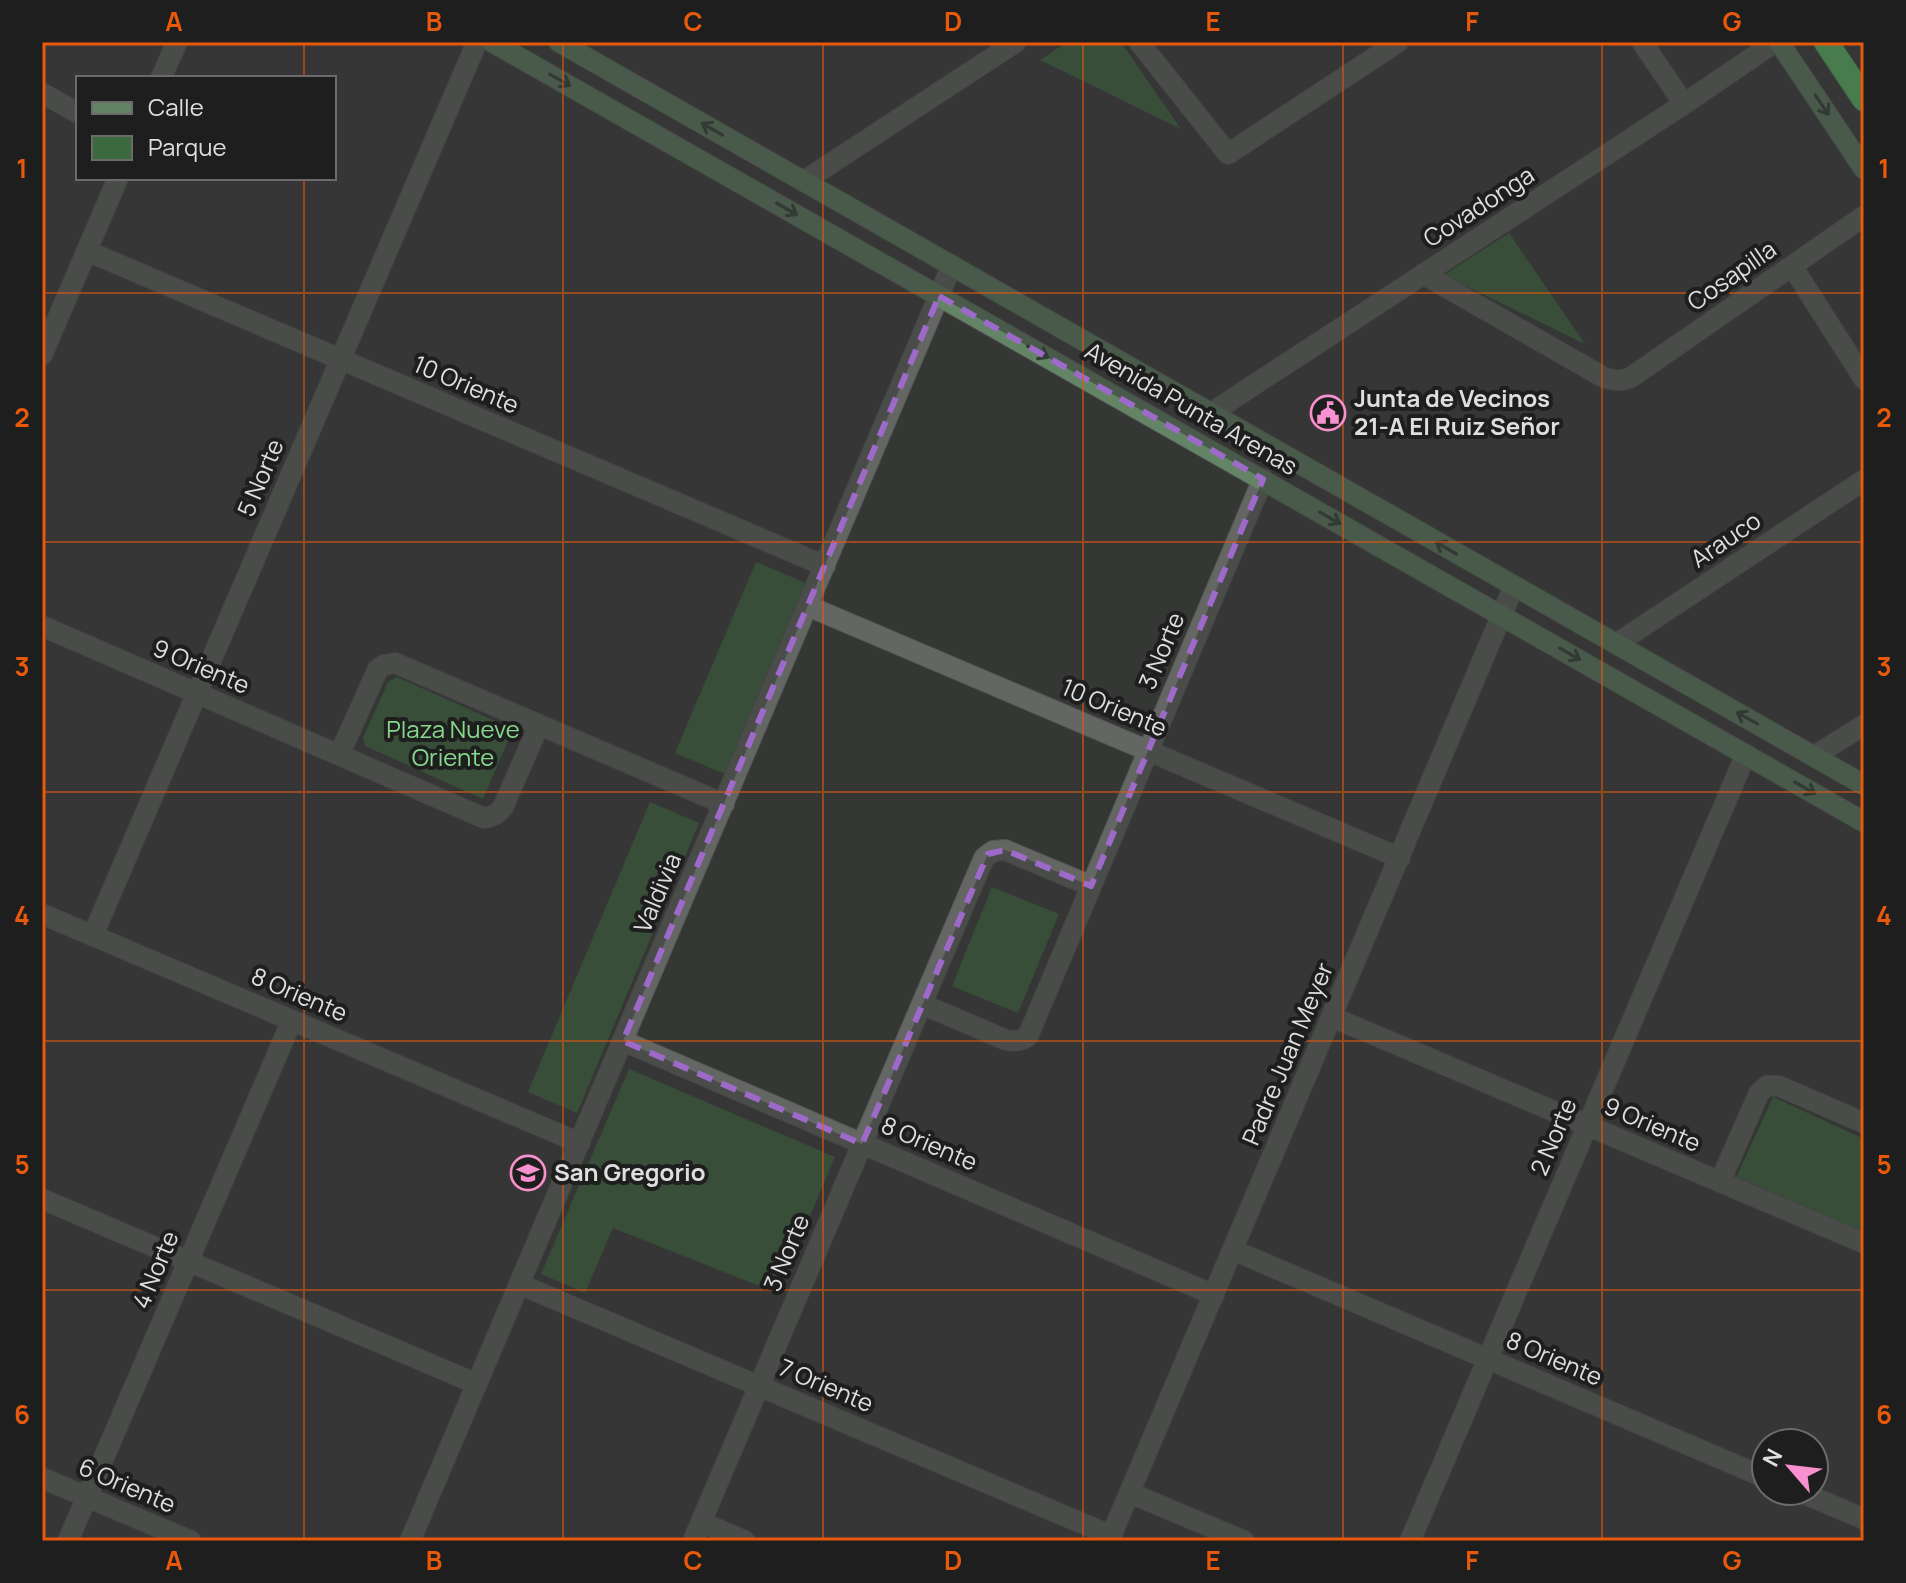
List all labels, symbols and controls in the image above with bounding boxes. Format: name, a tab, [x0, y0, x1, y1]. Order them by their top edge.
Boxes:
text: A	[165, 3, 183, 39]
text: B	[426, 3, 442, 39]
text: C	[683, 3, 703, 39]
text: D	[944, 3, 962, 39]
text: E	[1205, 3, 1221, 39]
text: F	[1465, 3, 1479, 39]
text: G	[1722, 3, 1742, 39]
one-way arrow	[548, 73, 572, 89]
legend	[76, 76, 336, 180]
text: Calle	[148, 90, 204, 123]
one-way arrow	[1813, 94, 1830, 116]
one-way arrow	[701, 121, 724, 137]
text: Parque	[148, 130, 226, 163]
text: 1	[16, 150, 28, 186]
text: 1	[1878, 150, 1890, 186]
street label: Covadonga	[1416, 158, 1540, 254]
one-way arrow	[774, 202, 798, 217]
street label: Cosapilla	[1680, 232, 1782, 317]
street label: Avenida Punta Arenas	[1080, 333, 1304, 482]
one-way arrow	[1026, 344, 1049, 360]
street label: 10 Oriente	[409, 347, 524, 421]
place label: Junta de Vecinos 21-A El Ruiz Señor	[1354, 381, 1560, 442]
public building icon: Junta de Vecinos 21-A El Ruiz Señor	[1309, 394, 1347, 432]
text: 2	[14, 399, 30, 435]
text: 2	[1876, 399, 1892, 435]
street label: 5 Norte	[229, 434, 291, 521]
street label: Arauco	[1684, 503, 1767, 574]
one-way arrow	[1318, 511, 1342, 526]
one-way arrow	[1435, 540, 1458, 556]
street label: 3 Norte	[1130, 607, 1192, 694]
street label: 9 Oriente	[148, 630, 255, 701]
one-way arrow	[1558, 646, 1581, 662]
text: 3	[14, 648, 30, 684]
text: 3	[1876, 648, 1892, 684]
street label: 10 Oriente	[1057, 670, 1172, 744]
one-way arrow	[1735, 710, 1759, 725]
park label: Plaza Nueve Oriente	[386, 712, 520, 773]
one-way arrow	[1793, 780, 1816, 796]
street label: Valdivia	[625, 848, 688, 937]
text: 4	[14, 897, 30, 933]
text: 4	[1876, 897, 1892, 933]
street label: Padre Juan Meyer	[1233, 957, 1340, 1150]
street label: 8 Oriente	[246, 959, 353, 1029]
street label: 9 Oriente	[1599, 1088, 1706, 1159]
street label: 2 Norte	[1522, 1093, 1584, 1180]
street label: 8 Oriente	[876, 1108, 983, 1178]
text: 5	[14, 1146, 30, 1182]
text: 5	[1876, 1146, 1892, 1182]
school or university icon: San Gregorio	[509, 1154, 547, 1192]
place label: San Gregorio	[554, 1155, 706, 1188]
street label: 3 Norte	[755, 1209, 817, 1296]
street label: 4 Norte	[124, 1226, 186, 1313]
street label: 8 Oriente	[1501, 1323, 1608, 1393]
street label: 7 Oriente	[774, 1350, 879, 1419]
text: 6	[14, 1396, 30, 1432]
text: 6	[1876, 1396, 1892, 1432]
north arrow	[1750, 1427, 1830, 1507]
text: N	[1755, 1444, 1789, 1472]
street label: 6 Oriente	[74, 1449, 181, 1520]
text: A	[165, 1542, 183, 1578]
text: B	[426, 1542, 442, 1578]
text: C	[683, 1542, 703, 1578]
text: D	[944, 1542, 962, 1578]
text: E	[1205, 1542, 1221, 1578]
text: F	[1465, 1542, 1479, 1578]
text: G	[1722, 1542, 1742, 1578]

